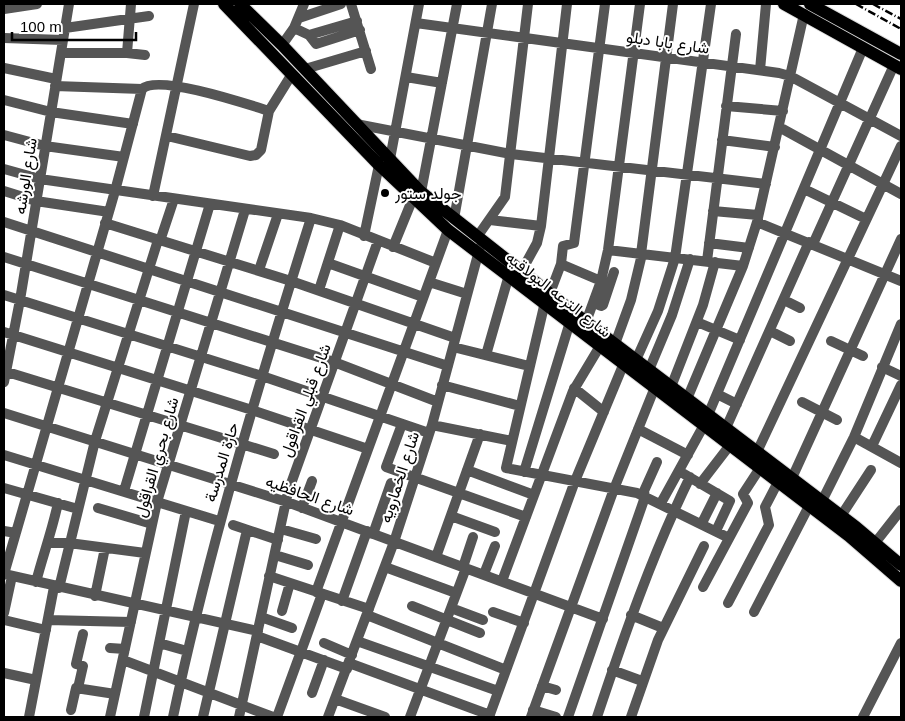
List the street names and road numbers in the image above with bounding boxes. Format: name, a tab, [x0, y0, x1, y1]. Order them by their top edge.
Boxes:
street label: شارع بابا دبلو	[625, 28, 710, 60]
street label: شارع الورشه	[11, 137, 43, 216]
street label: شارع الترعه البولاقيه	[501, 248, 614, 343]
street label: شارع قبلي القراقول	[277, 341, 339, 461]
street label: شارع بحري القراقول	[131, 395, 187, 520]
street label: حارة المدرسة	[201, 420, 244, 505]
street label: شارع الخمارويه	[377, 429, 425, 526]
street label: شارع الحافظيه	[262, 472, 356, 521]

